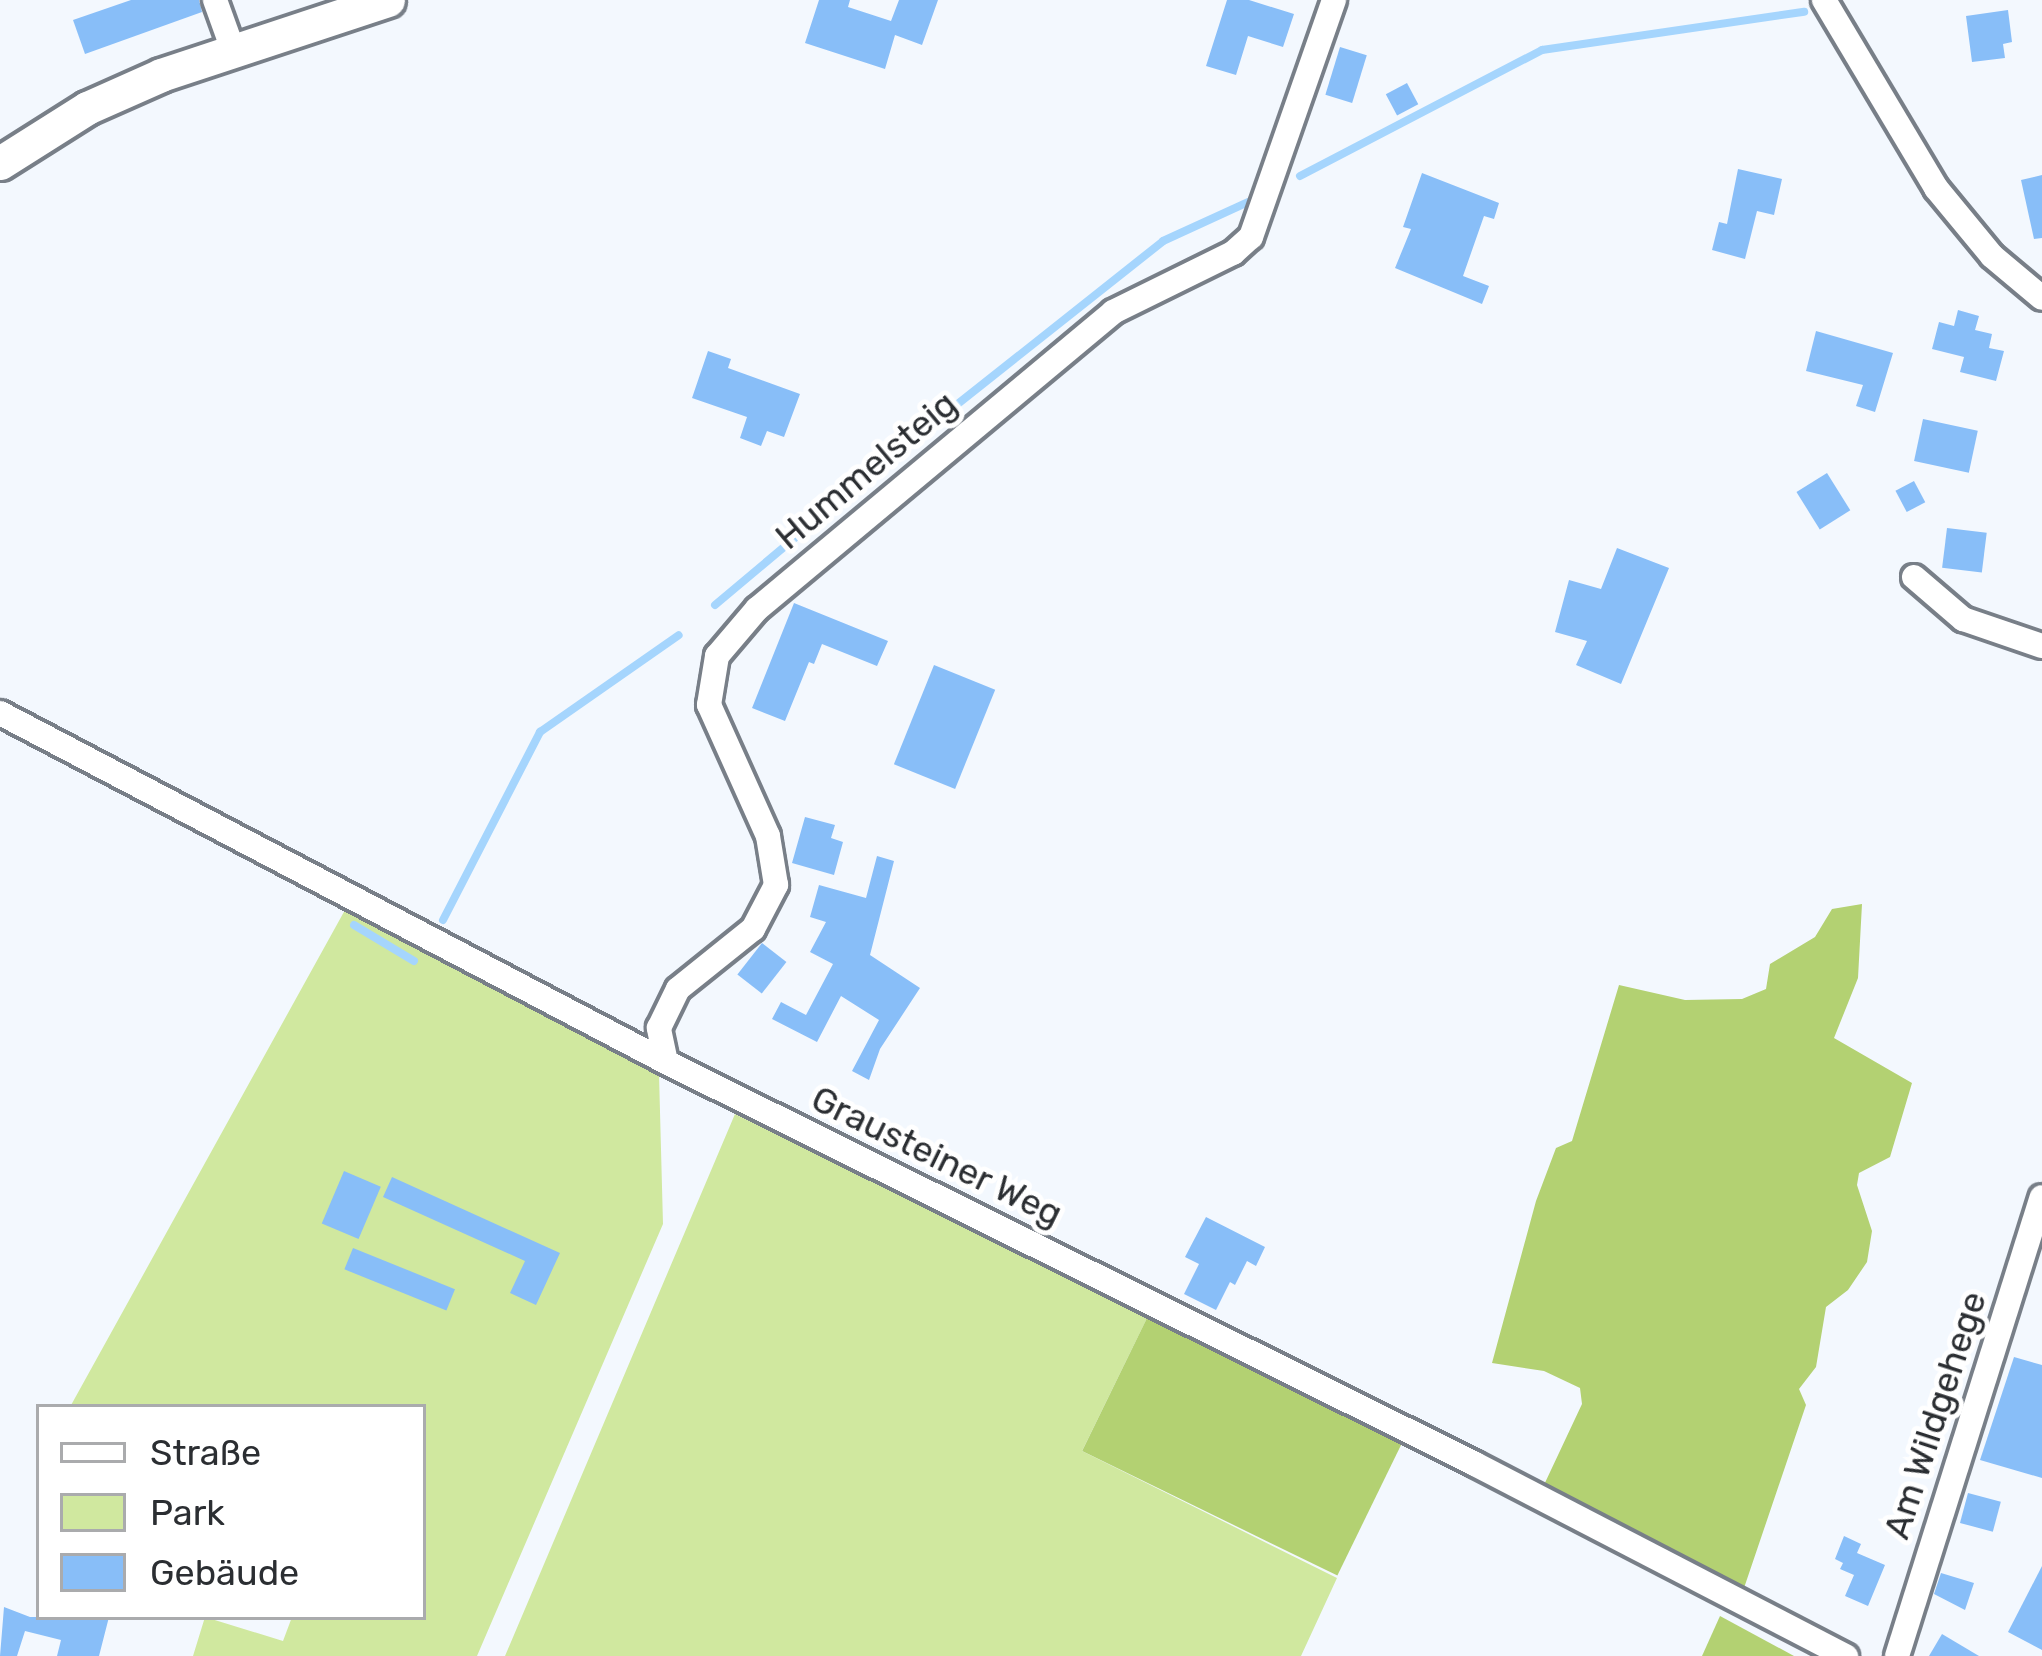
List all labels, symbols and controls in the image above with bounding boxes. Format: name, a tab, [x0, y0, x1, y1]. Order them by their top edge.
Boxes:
street label: Hummelsteig	[767, 382, 965, 558]
street label: Grausteiner Weg	[804, 1076, 1070, 1236]
street label: Am Wildgehege	[1875, 1286, 1995, 1544]
legend	[36, 1404, 426, 1620]
text: Straße	[150, 1431, 261, 1474]
text: Park	[150, 1491, 225, 1534]
text: Gebäude	[150, 1551, 299, 1594]

